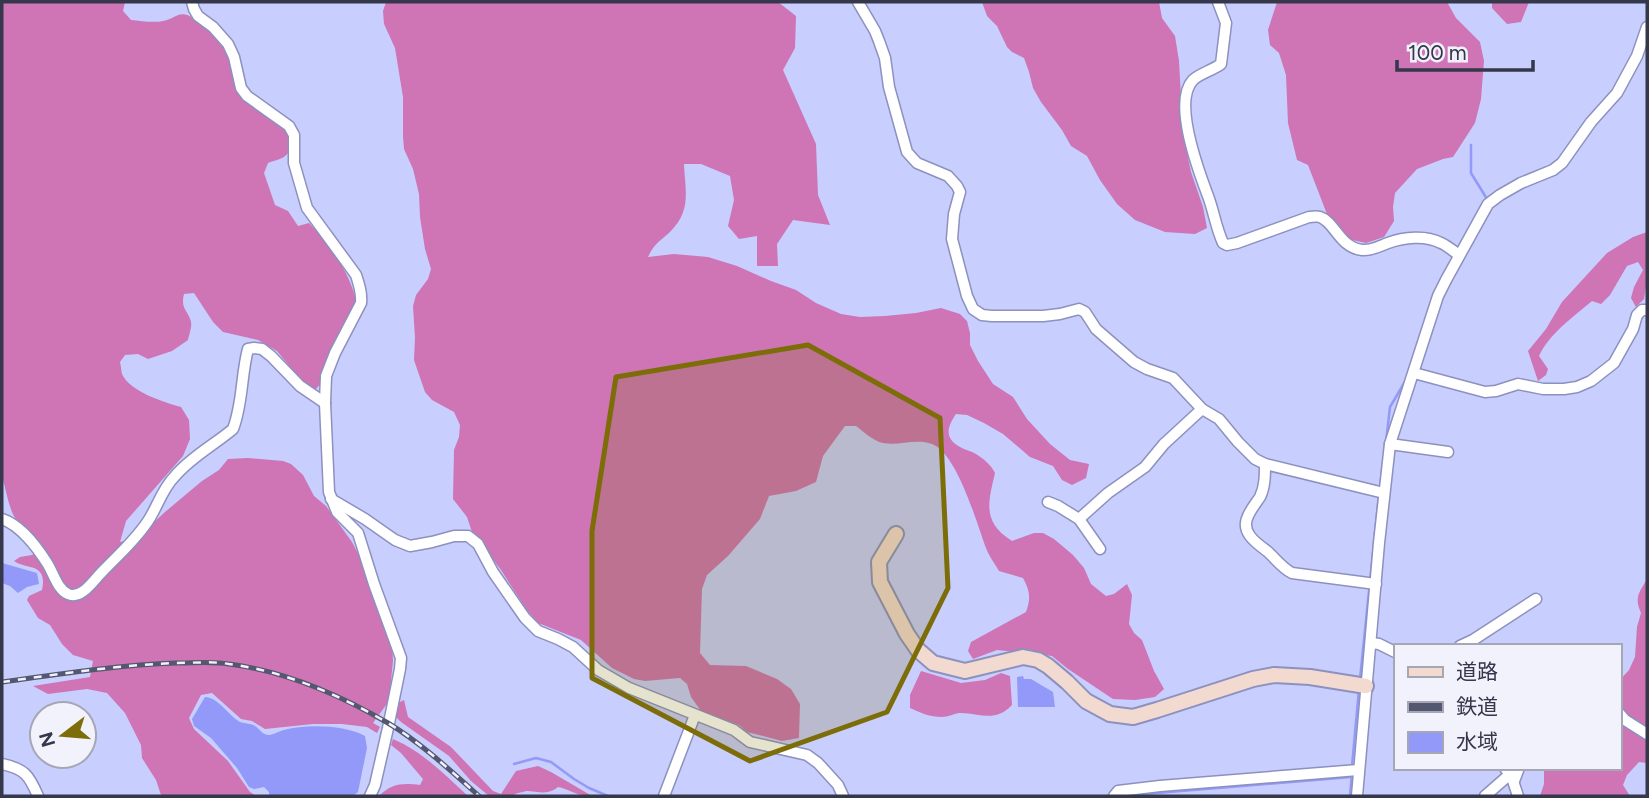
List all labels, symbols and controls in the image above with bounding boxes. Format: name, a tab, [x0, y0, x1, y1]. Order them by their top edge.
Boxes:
scale bar	[1397, 28, 1534, 72]
text: 100 m	[1408, 40, 1467, 65]
legend	[1394, 644, 1621, 770]
text: 道路	[1456, 659, 1498, 684]
text: 鉄道	[1456, 694, 1498, 719]
north arrow	[28, 700, 98, 770]
text: N	[34, 729, 60, 750]
text: 水域	[1456, 729, 1498, 754]

